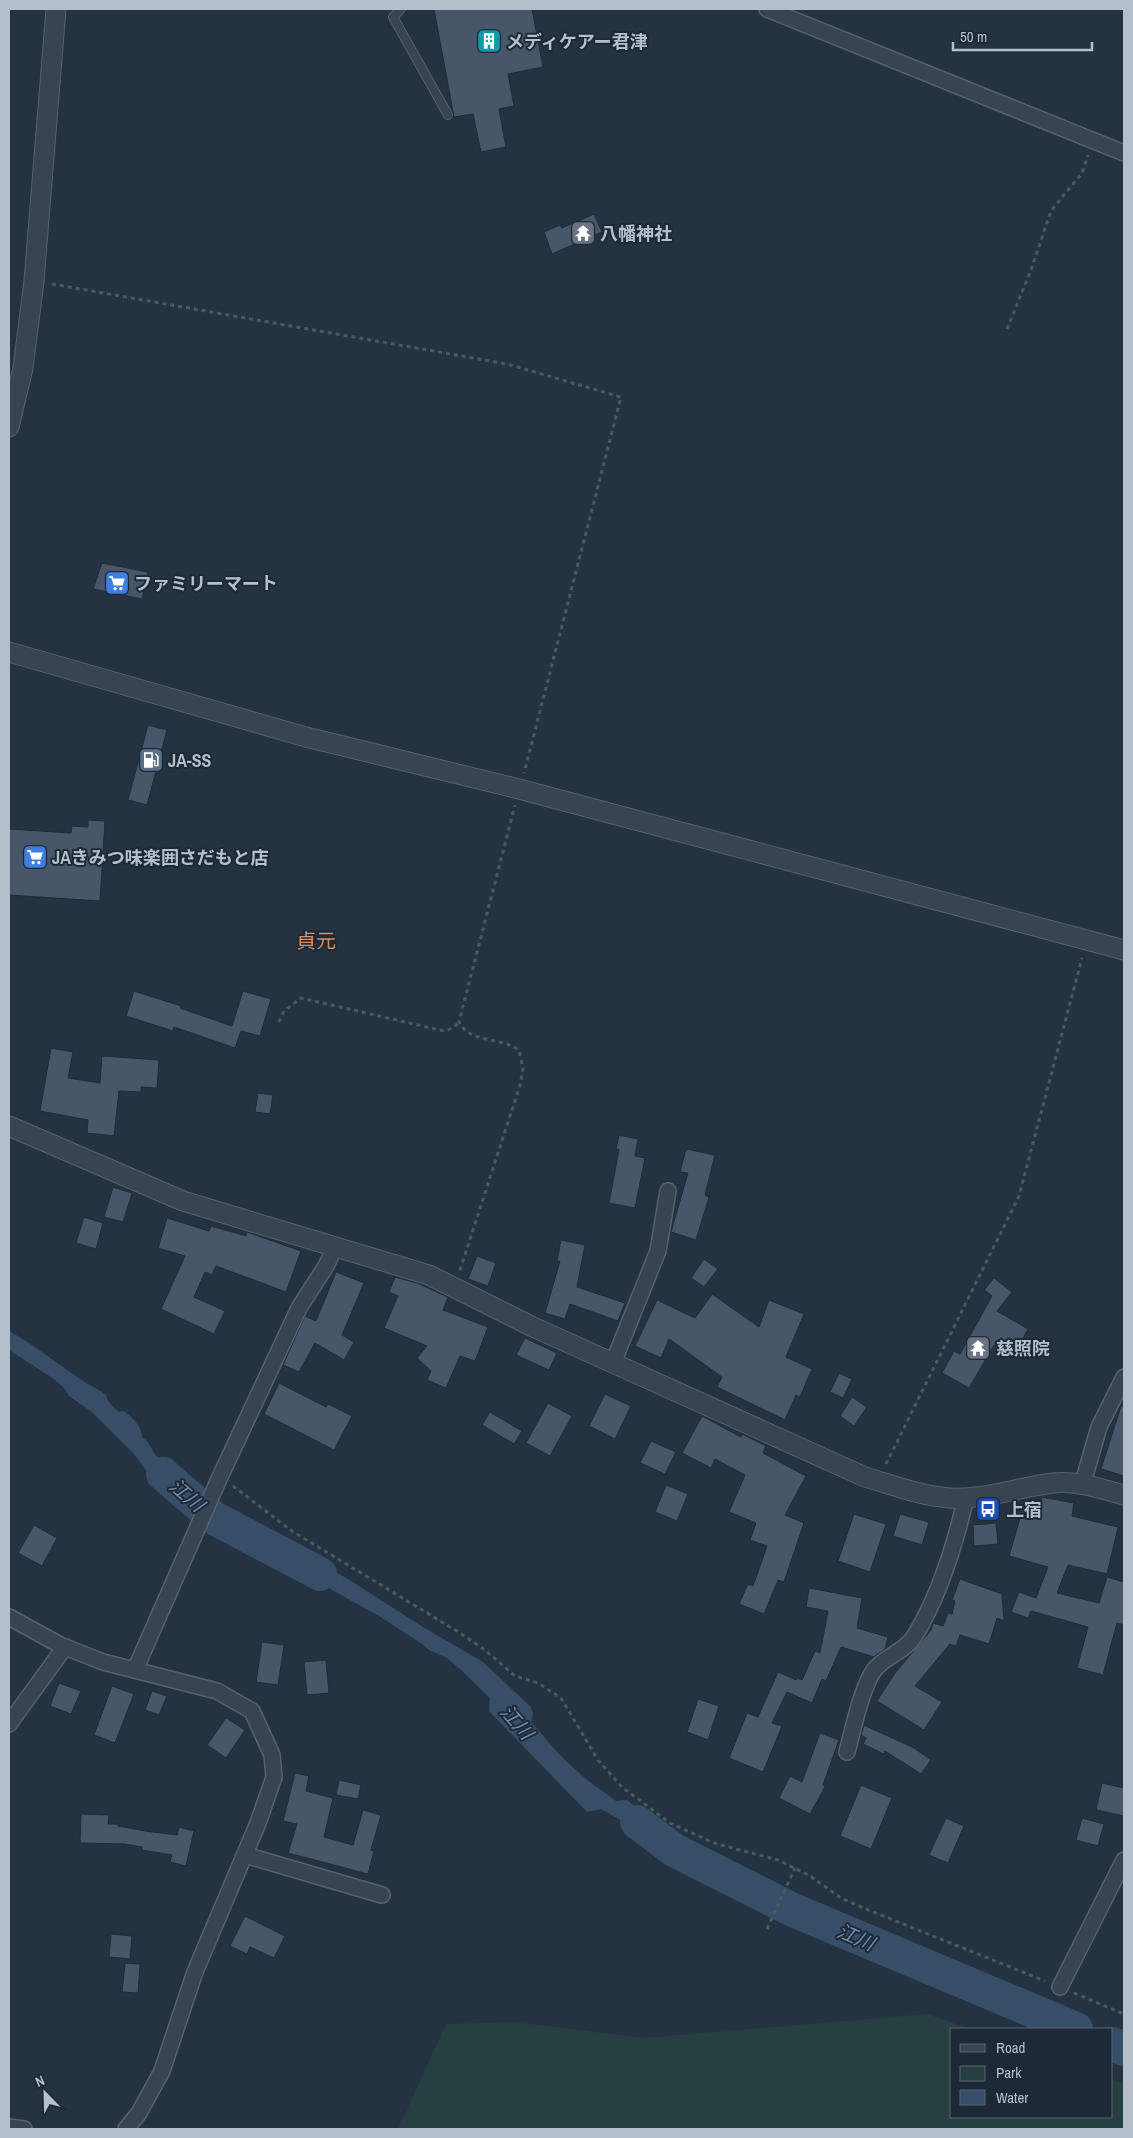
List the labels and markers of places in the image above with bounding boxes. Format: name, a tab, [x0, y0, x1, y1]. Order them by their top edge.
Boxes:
building icon: メディケアー君津	[476, 28, 502, 54]
place label: メディケアー君津	[506, 29, 648, 54]
temple icon: 八幡神社	[570, 220, 596, 246]
place label: 八幡神社	[600, 221, 672, 246]
supermarket icon: ファミリーマート	[104, 570, 130, 596]
place label: ファミリーマート	[134, 571, 278, 596]
fuel station icon: JA-SS	[138, 747, 164, 773]
place label: JA-SS	[168, 748, 212, 773]
supermarket icon: JAきみつ味楽囲さだもと店	[22, 844, 48, 870]
place label: JAきみつ味楽囲さだもと店	[52, 845, 269, 870]
temple icon: 慈照院	[965, 1335, 991, 1361]
place label: 慈照院	[996, 1336, 1050, 1361]
bus stop icon: 上宿	[975, 1496, 1001, 1522]
place label: 上宿	[1006, 1497, 1042, 1522]

